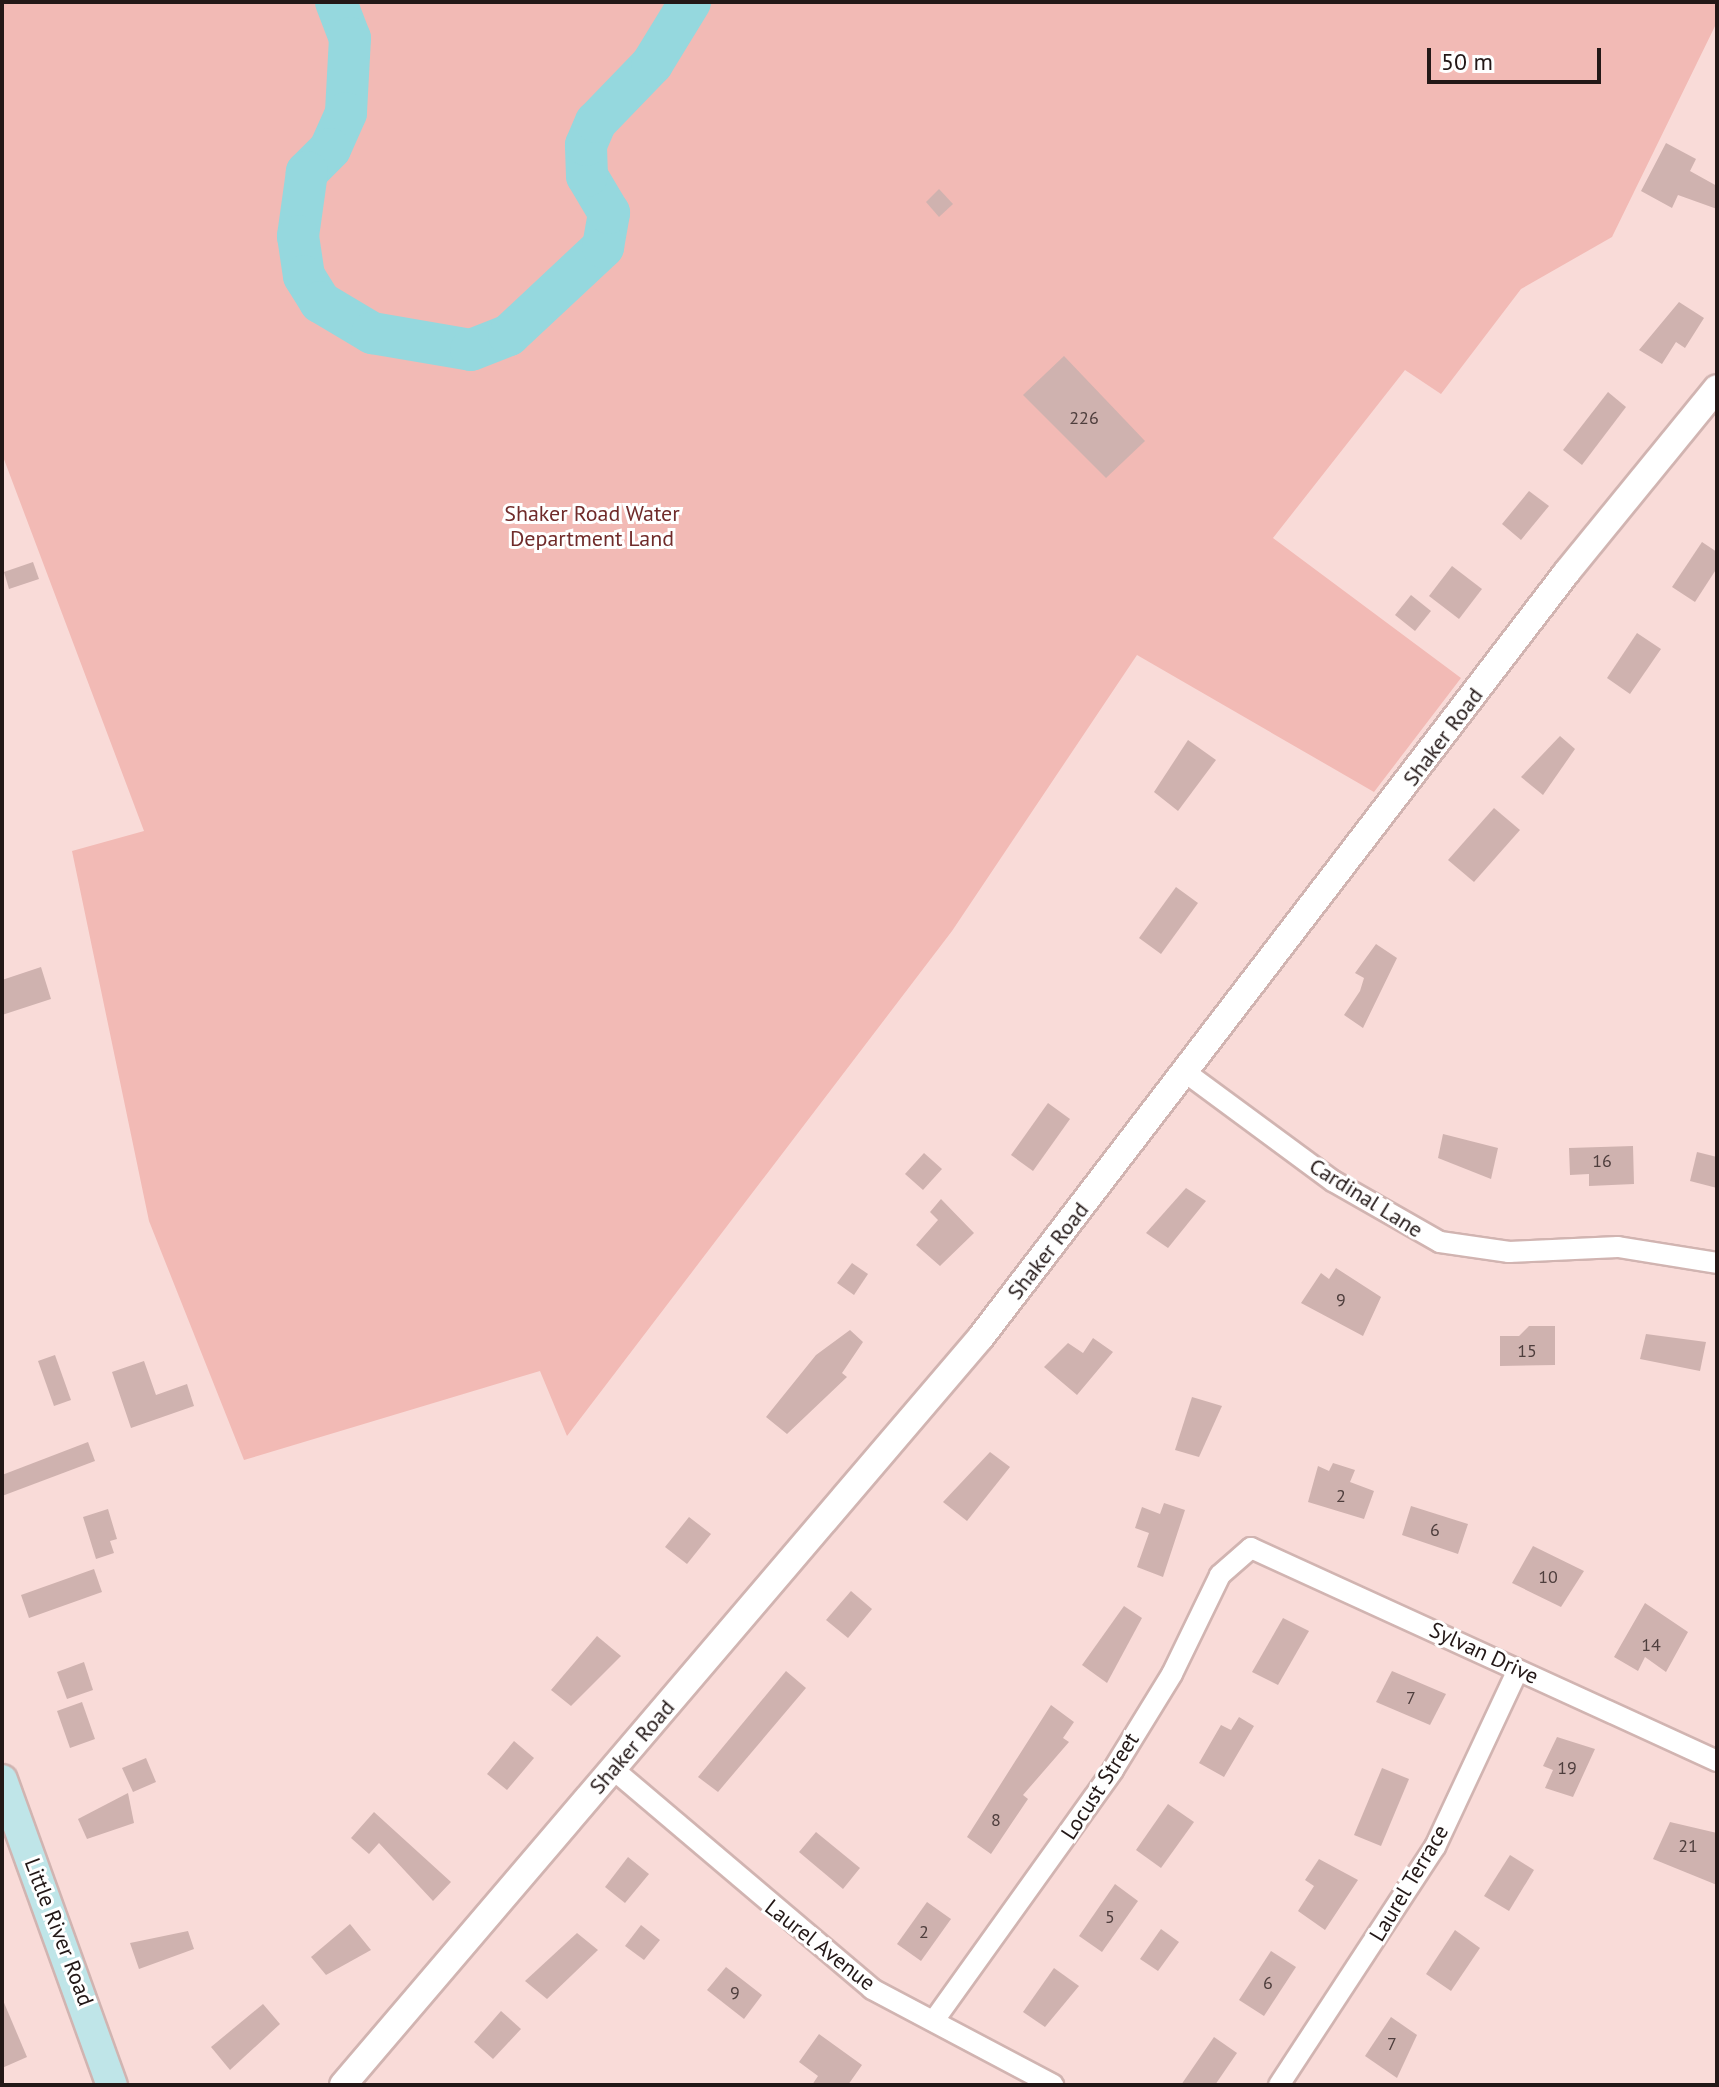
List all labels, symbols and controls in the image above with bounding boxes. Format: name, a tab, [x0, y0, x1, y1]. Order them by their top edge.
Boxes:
scale bar	[1431, 32, 1605, 82]
text: 50 m	[1441, 46, 1493, 77]
house number: 226	[1069, 407, 1099, 429]
park label: Shaker Road Water Department Land	[504, 500, 680, 552]
street label: Shaker Road	[1398, 683, 1488, 791]
house number: 16	[1592, 1150, 1612, 1172]
street label: Cardinal Lane	[1304, 1153, 1428, 1243]
street label: Shaker Road	[1002, 1197, 1094, 1305]
house number: 9	[1336, 1289, 1346, 1311]
house number: 15	[1517, 1340, 1537, 1362]
house number: 2	[1336, 1485, 1346, 1507]
house number: 6	[1430, 1519, 1440, 1541]
house number: 10	[1538, 1566, 1558, 1588]
street label: Sylvan Drive	[1425, 1616, 1543, 1690]
house number: 14	[1641, 1634, 1661, 1656]
house number: 7	[1406, 1687, 1416, 1709]
street label: Shaker Road	[584, 1695, 680, 1799]
street label: Locust Street	[1056, 1727, 1144, 1845]
house number: 19	[1557, 1757, 1577, 1779]
house number: 8	[991, 1809, 1001, 1831]
street label: Laurel Terrace	[1364, 1820, 1454, 1946]
house number: 21	[1678, 1835, 1698, 1857]
street label: Little River Road	[19, 1854, 99, 2010]
street label: Laurel Avenue	[759, 1894, 881, 1996]
house number: 5	[1105, 1906, 1115, 1928]
house number: 2	[919, 1921, 929, 1943]
house number: 6	[1263, 1972, 1273, 1994]
house number: 9	[730, 1982, 740, 2004]
house number: 7	[1387, 2033, 1397, 2055]

